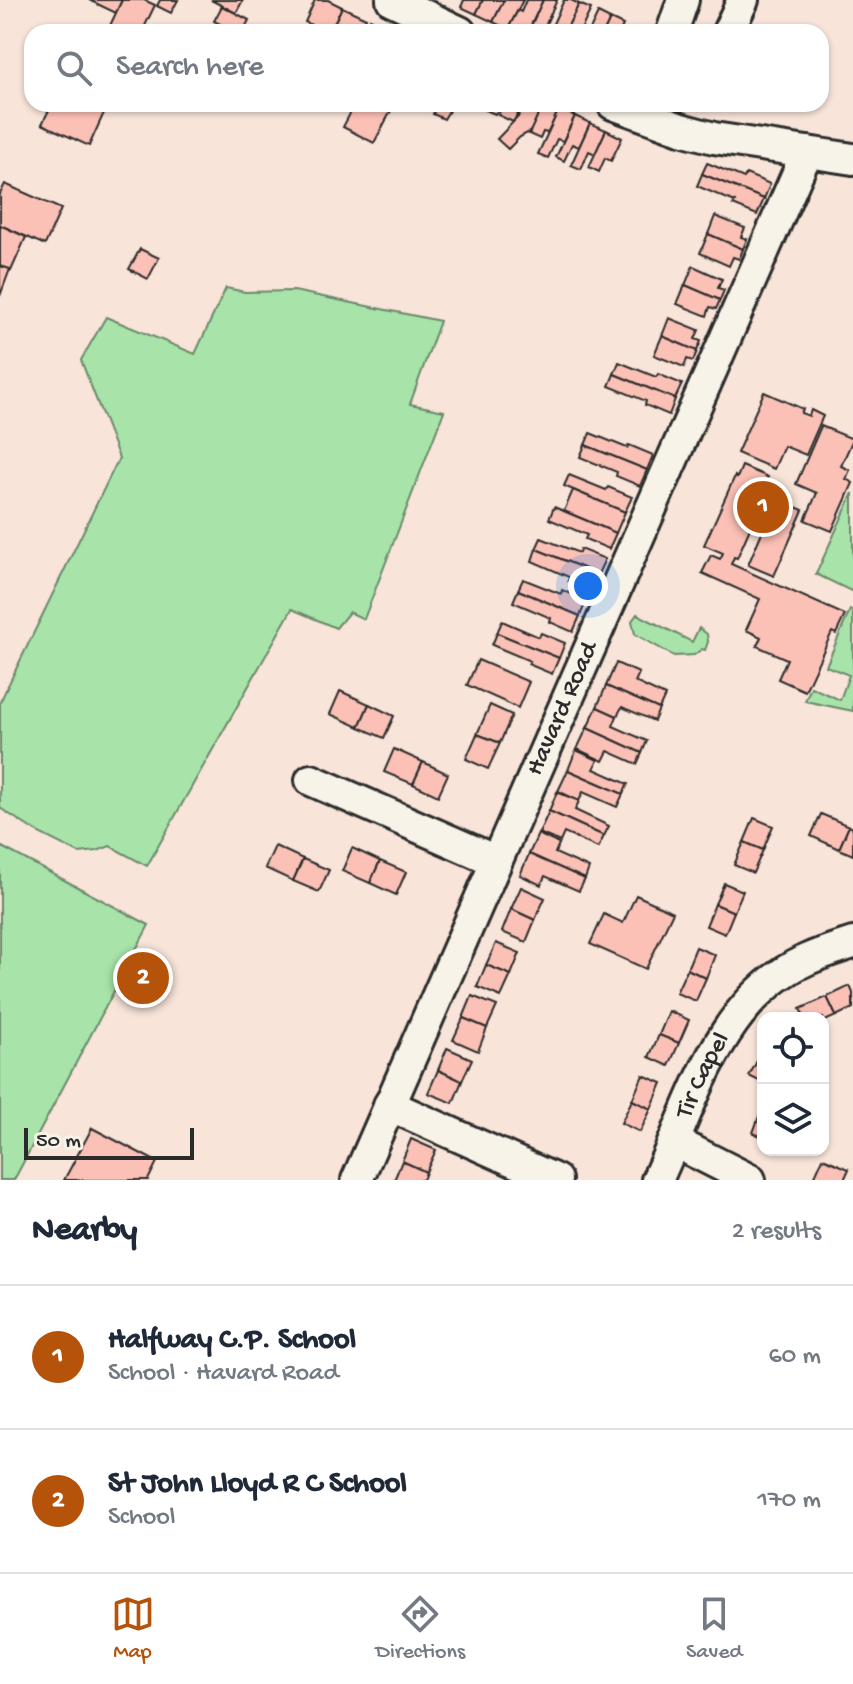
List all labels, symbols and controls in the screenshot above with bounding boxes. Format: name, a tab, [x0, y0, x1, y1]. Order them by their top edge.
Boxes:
search box	[24, 24, 829, 112]
icon: search	[52, 46, 96, 90]
text: Search here	[116, 51, 264, 86]
pin: 1	[737, 477, 789, 537]
your location	[568, 566, 608, 606]
street label: Havard Road	[520, 636, 607, 781]
pin: 2	[117, 948, 169, 1008]
map controls	[757, 1012, 829, 1156]
button: locate	[757, 1012, 829, 1084]
street label: Tir Capel	[669, 1027, 738, 1125]
button: layers	[757, 1084, 829, 1156]
scale bar	[24, 1124, 194, 1160]
text: 50 m	[36, 1129, 81, 1155]
text: Nearby	[32, 1212, 137, 1252]
text: 2 results	[732, 1217, 821, 1248]
text: Halfway C.P. School	[108, 1324, 356, 1359]
text: 1	[53, 1342, 63, 1373]
text: 60 m	[768, 1342, 821, 1373]
text: School · Havard Road	[108, 1359, 339, 1390]
text: St John Lloyd R C School	[108, 1468, 407, 1503]
text: 2	[52, 1486, 64, 1517]
text: 170 m	[758, 1486, 821, 1517]
text: School	[108, 1503, 176, 1534]
tab: Map	[111, 1592, 155, 1666]
tab: Directions	[376, 1592, 465, 1666]
tab: Saved	[686, 1592, 742, 1666]

